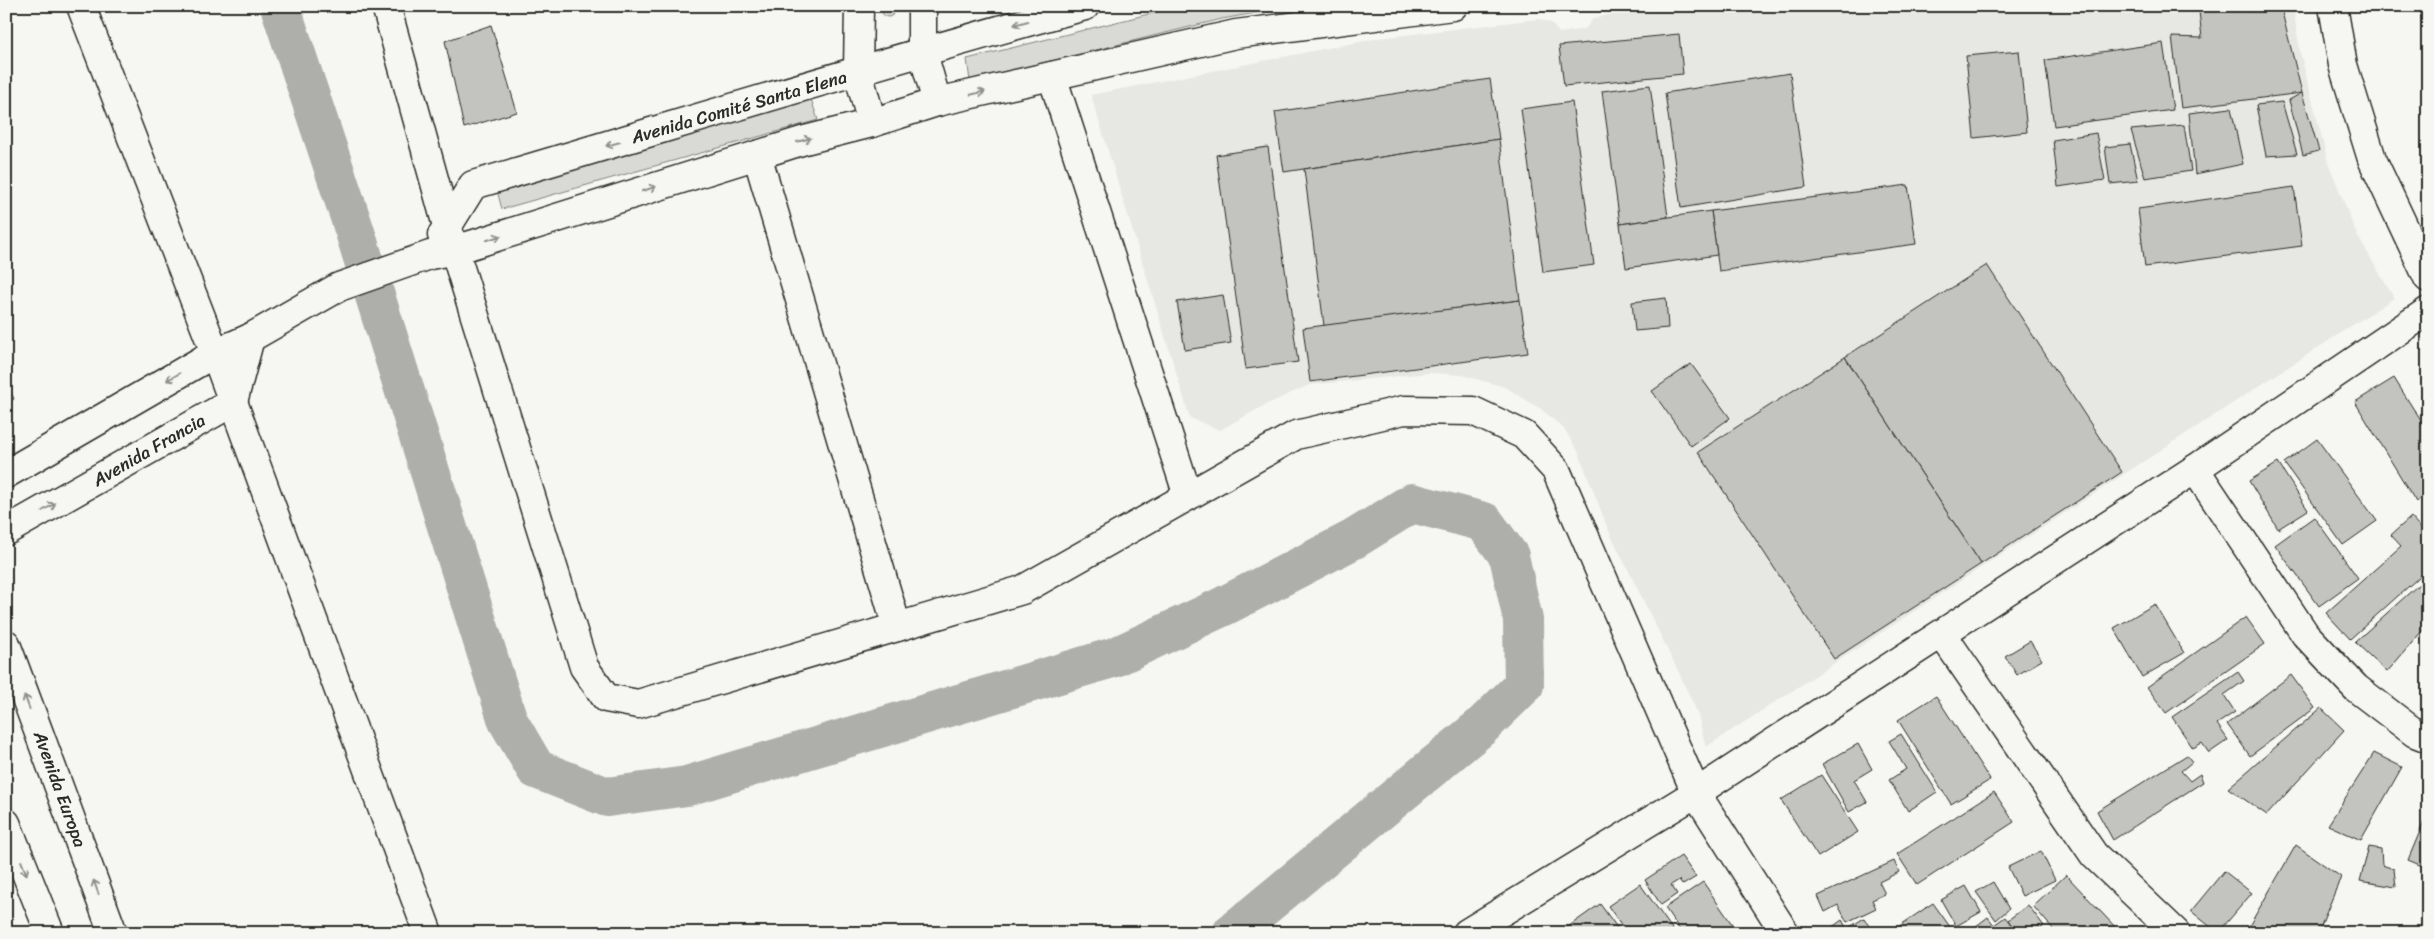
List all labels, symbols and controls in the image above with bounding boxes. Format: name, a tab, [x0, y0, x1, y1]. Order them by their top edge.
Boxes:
one-way arrow	[1013, 19, 1029, 29]
street label: Avenida Comité Santa Elena	[626, 61, 851, 153]
one-way arrow	[969, 88, 985, 97]
one-way arrow	[796, 135, 812, 145]
one-way arrow	[606, 140, 622, 150]
one-way arrow	[641, 184, 656, 193]
one-way arrow	[486, 233, 501, 242]
one-way arrow	[167, 373, 181, 383]
street label: Avenida Francia	[85, 405, 212, 496]
one-way arrow	[41, 501, 55, 511]
one-way arrow	[22, 695, 32, 710]
street label: Avenida Europa	[24, 725, 96, 852]
one-way arrow	[20, 860, 29, 875]
one-way arrow	[91, 880, 100, 895]

